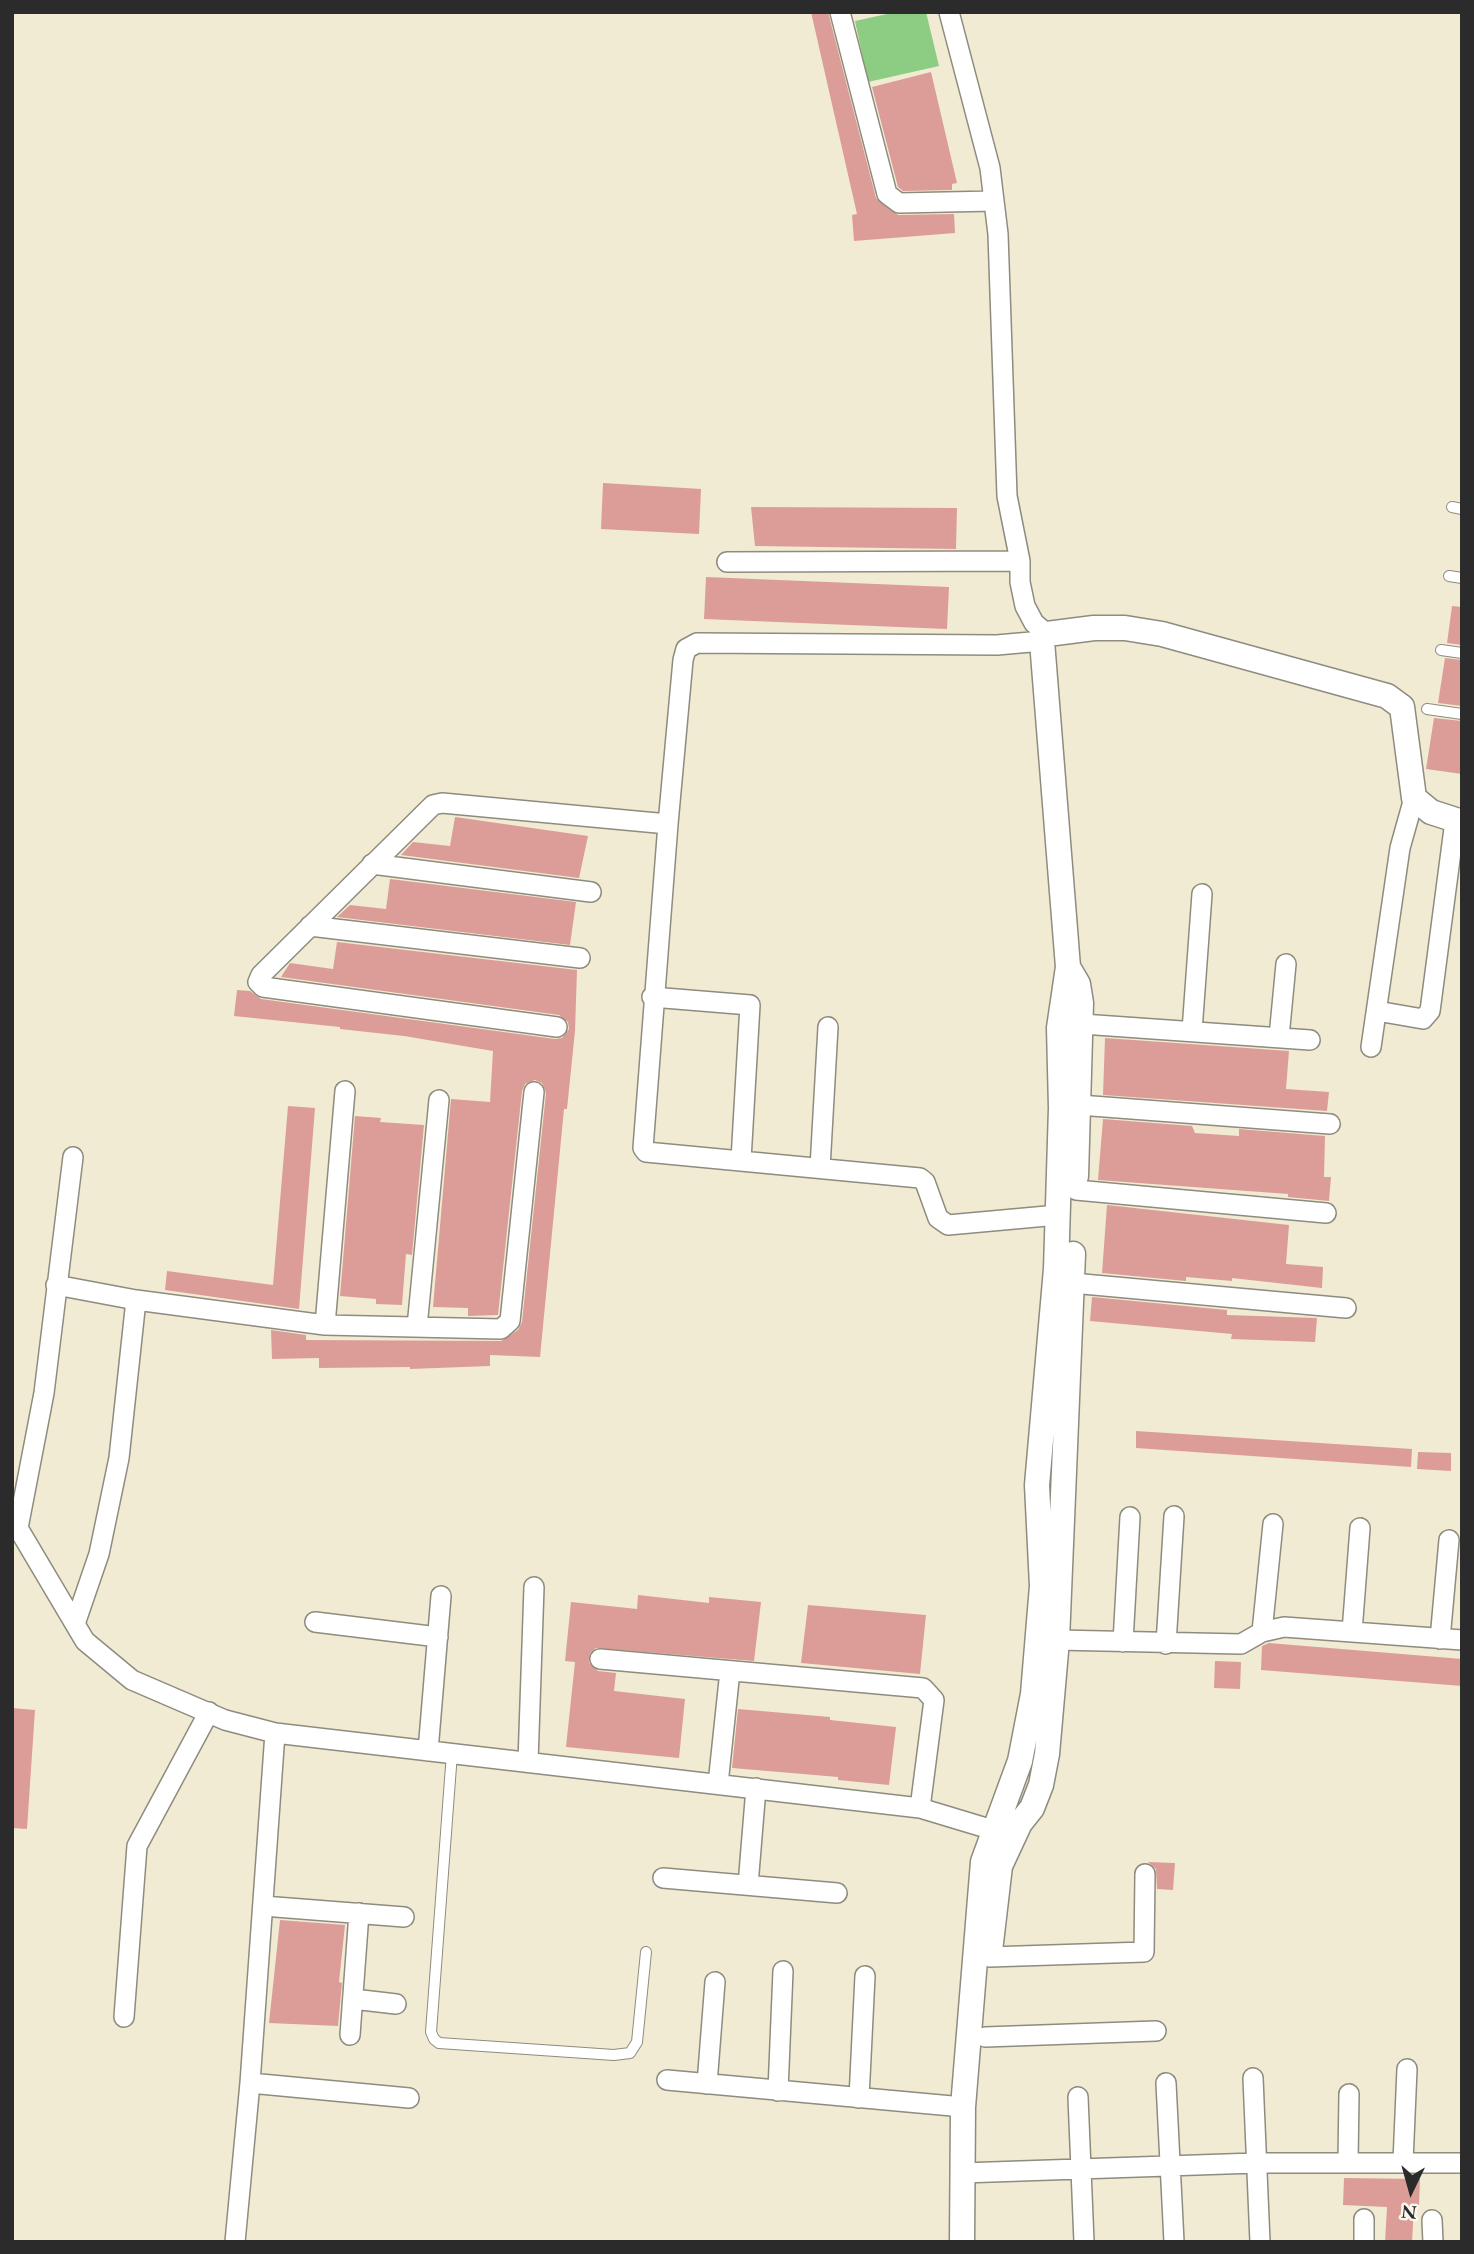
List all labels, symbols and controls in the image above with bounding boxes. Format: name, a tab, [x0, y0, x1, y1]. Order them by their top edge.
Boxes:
north arrow	[1376, 2156, 1446, 2226]
text: N	[1400, 2199, 1418, 2226]

